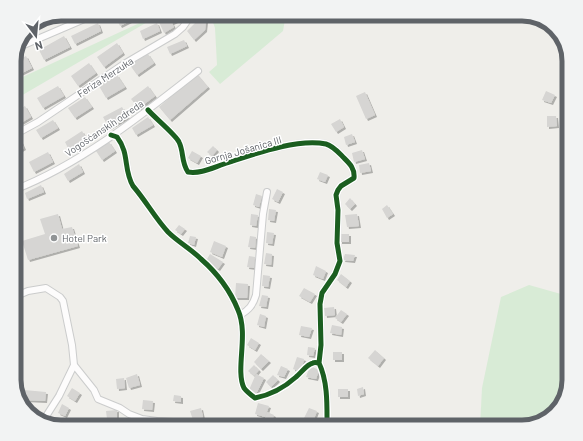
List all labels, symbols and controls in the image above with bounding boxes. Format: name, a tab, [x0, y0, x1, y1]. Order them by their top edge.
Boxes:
north arrow	[16, 16, 56, 56]
text: N	[34, 39, 44, 53]
street label: Feriza Merzuka	[75, 54, 135, 100]
street label: Vogošćanskih odreda	[62, 97, 146, 159]
street label: Gornja Jošanica III	[203, 133, 283, 167]
place label: Hotel Park	[62, 232, 107, 244]
marker: Hotel Park	[49, 233, 59, 243]

